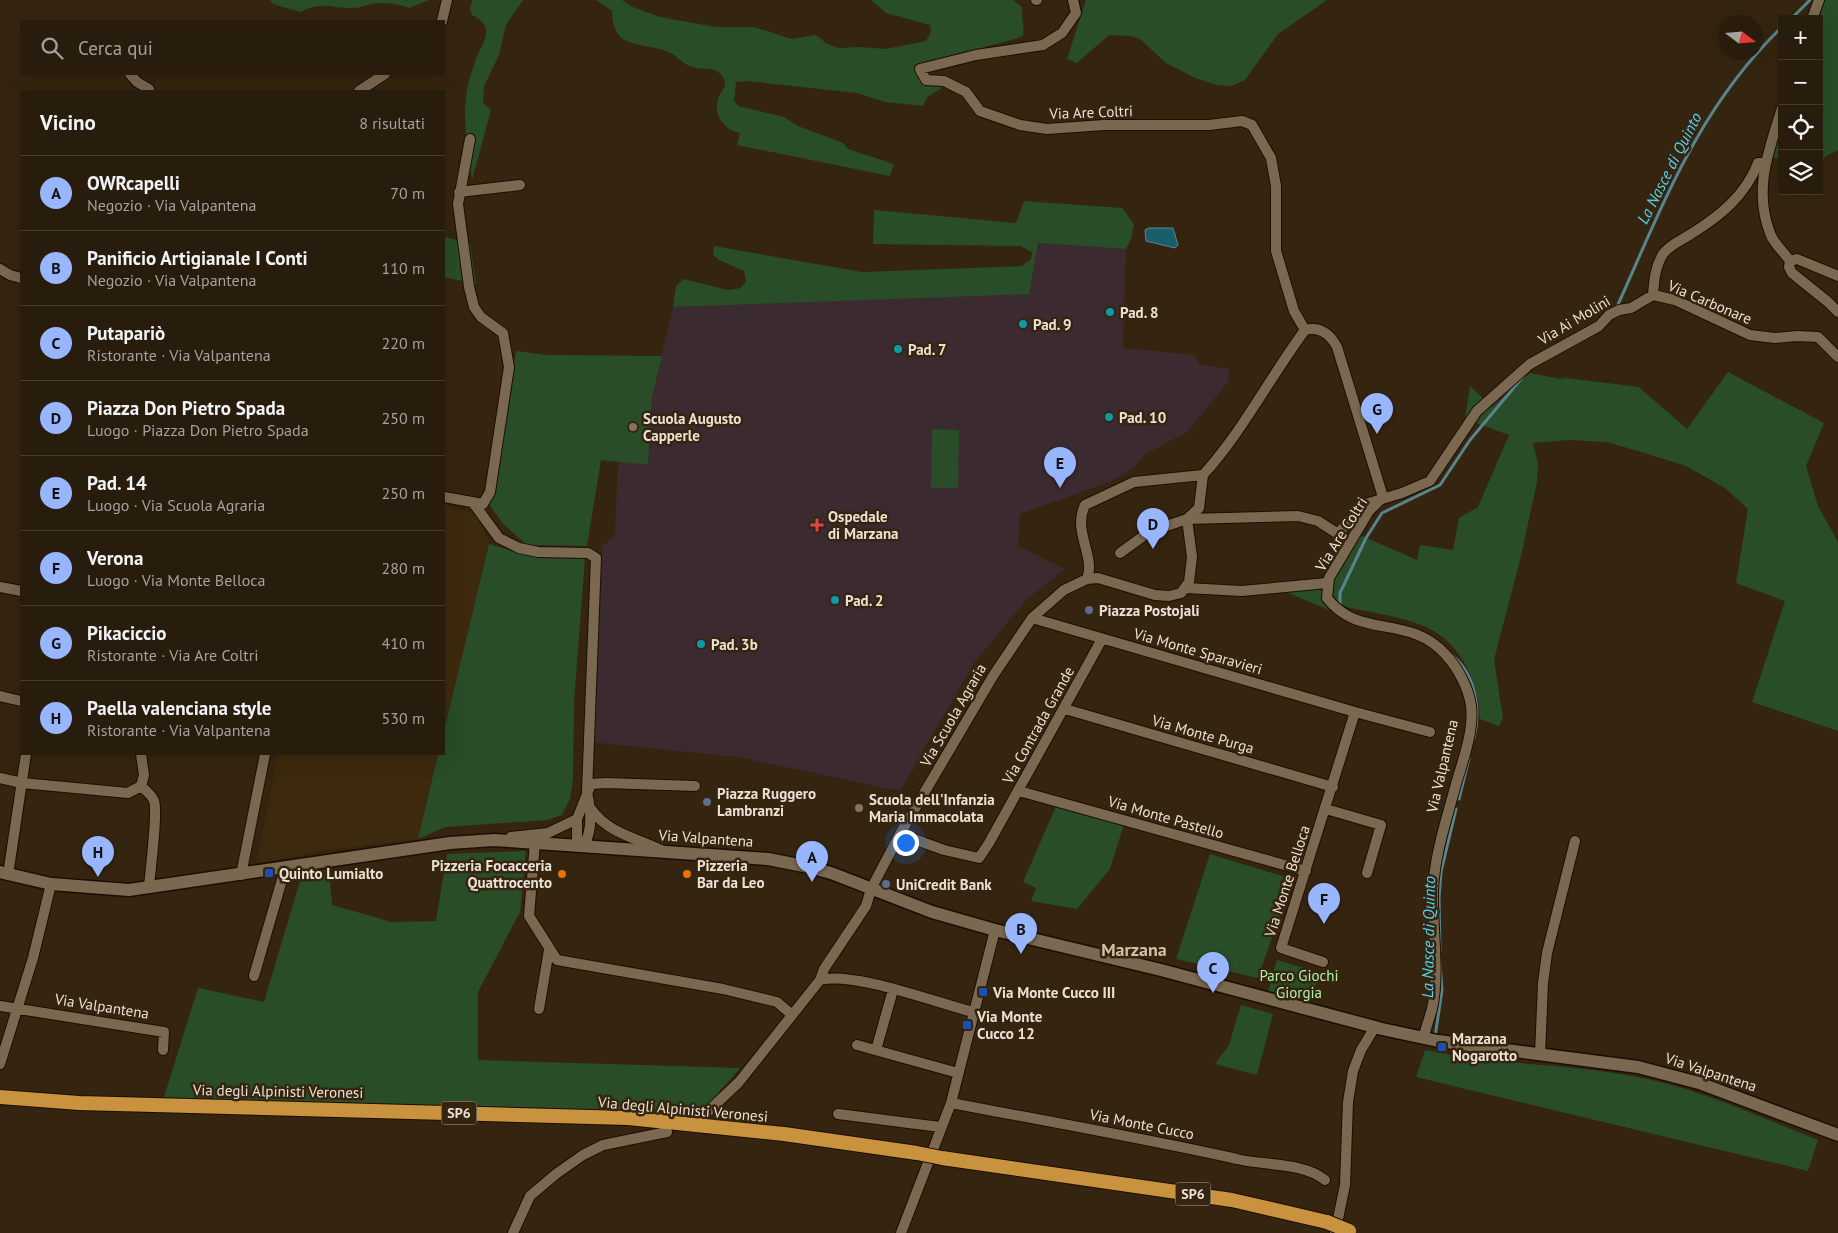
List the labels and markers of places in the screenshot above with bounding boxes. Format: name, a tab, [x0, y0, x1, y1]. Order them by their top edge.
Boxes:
place label: Pad. 8	[1120, 303, 1159, 322]
marker: Pad. 8	[1104, 306, 1116, 318]
place label: Pad. 9	[1033, 315, 1072, 334]
marker: Pad. 9	[1017, 318, 1029, 330]
place label: Pad. 7	[908, 340, 947, 359]
marker: Pad. 7	[892, 343, 904, 355]
pin: G	[1361, 393, 1393, 434]
place label: Pad. 10	[1119, 408, 1166, 427]
place label: Scuola Augusto Capperle	[643, 409, 741, 445]
marker: Pad. 10	[1103, 411, 1115, 423]
marker: Scuola Augusto Capperle	[627, 421, 639, 433]
pin: E	[1044, 447, 1076, 488]
place label: Ospedale di Marzana	[828, 507, 899, 543]
pin: D	[1137, 508, 1169, 549]
marker: Ospedale di Marzana	[810, 518, 824, 532]
place label: Pad. 2	[845, 591, 884, 610]
marker: Pad. 2	[829, 594, 841, 606]
place label: Piazza Postojali	[1099, 601, 1200, 620]
marker: Piazza Postojali	[1083, 604, 1095, 616]
place label: Pad. 3b	[711, 635, 758, 654]
marker: Pad. 3b	[695, 638, 707, 650]
place label: Piazza Ruggero Lambranzi	[717, 784, 816, 820]
place label: Scuola dell'Infanzia Maria Immacolata	[869, 790, 995, 826]
marker: Piazza Ruggero Lambranzi	[701, 796, 713, 808]
marker: Scuola dell'Infanzia Maria Immacolata	[853, 802, 865, 814]
pin: H	[82, 836, 114, 877]
pin: A	[796, 841, 828, 882]
place label: Pizzeria Focacceria Quattrocento	[431, 856, 552, 892]
place label: Pizzeria Bar da Leo	[697, 856, 764, 892]
place label: Quinto Lumialto	[279, 864, 383, 883]
marker: Quinto Lumialto	[263, 867, 275, 879]
marker: Pizzeria Focacceria Quattrocento	[556, 868, 568, 880]
marker: Pizzeria Bar da Leo	[681, 868, 693, 880]
place label: UniCredit Bank	[896, 875, 992, 894]
marker: UniCredit Bank	[880, 878, 892, 890]
pin: F	[1308, 883, 1340, 924]
pin: B	[1005, 913, 1037, 954]
pin: C	[1197, 952, 1229, 993]
place label: Via Monte Cucco III	[992, 983, 1115, 1002]
marker: Via Monte Cucco III	[977, 986, 989, 998]
place label: Via Monte Cucco 12	[976, 1007, 1043, 1043]
marker: Via Monte Cucco 12	[961, 1019, 973, 1031]
place label: Marzana Nogarotto	[1452, 1029, 1517, 1065]
marker: Marzana Nogarotto	[1436, 1041, 1448, 1053]

